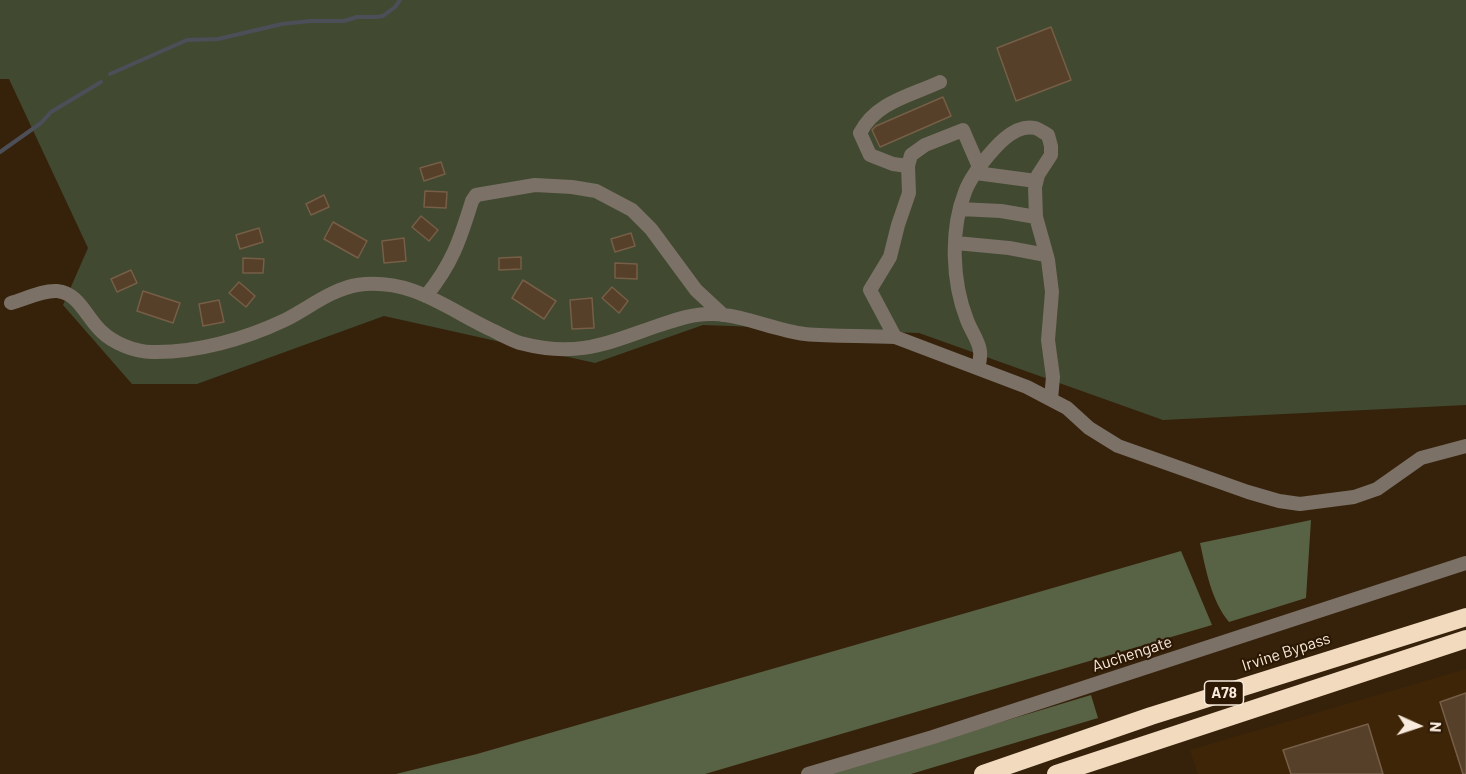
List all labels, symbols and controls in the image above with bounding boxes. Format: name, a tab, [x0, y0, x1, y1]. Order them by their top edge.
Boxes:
street label: Irvine Bypass	[1239, 629, 1333, 675]
street label: Auchengate	[1090, 632, 1174, 676]
road number: A78	[1204, 681, 1244, 705]
north arrow	[1388, 696, 1448, 756]
text: N	[1427, 721, 1446, 733]

